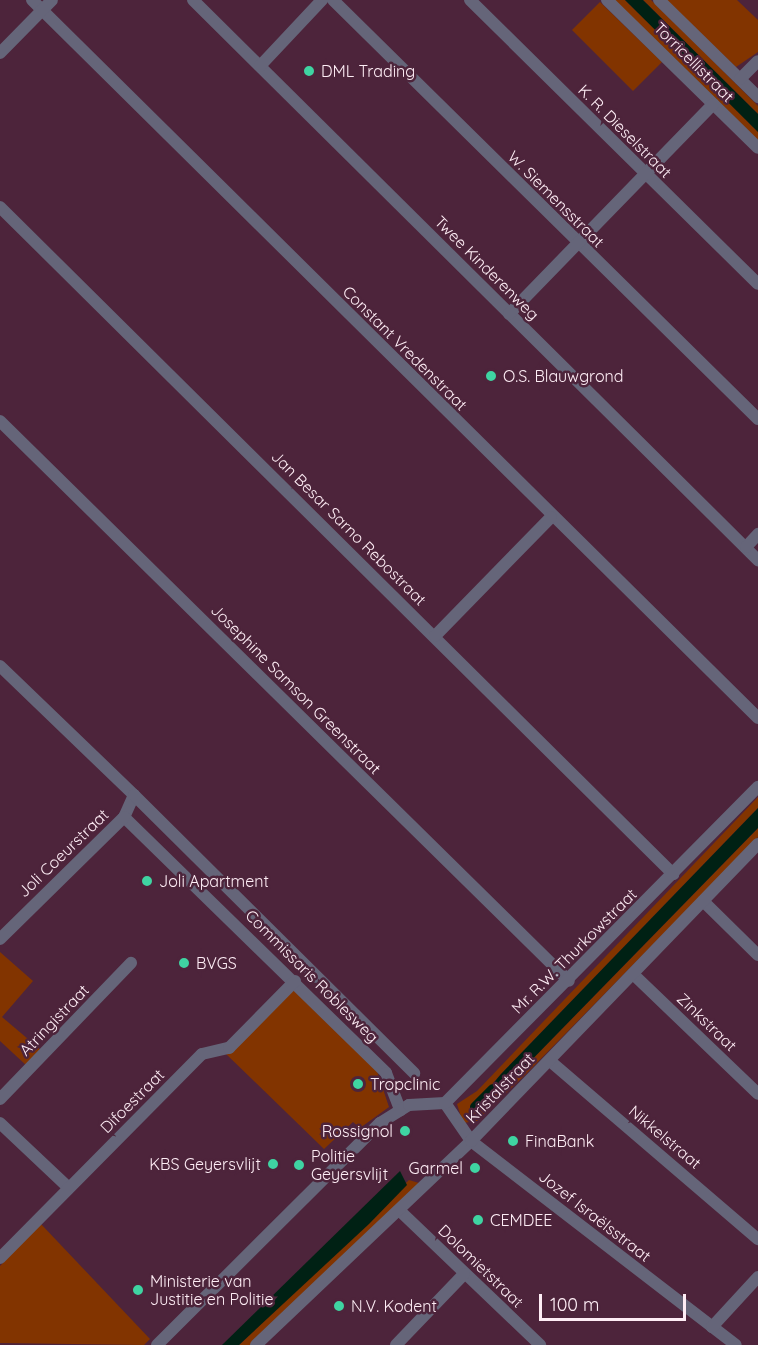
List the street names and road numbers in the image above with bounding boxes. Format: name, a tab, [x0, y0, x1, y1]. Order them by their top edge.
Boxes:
street label: Torricellistraat	[650, 18, 738, 106]
street label: K. R. Dieselstraat	[574, 80, 676, 182]
street label: W. Siemensstraat	[504, 147, 608, 251]
street label: Twee Kinderenweg	[431, 212, 543, 324]
street label: Constant Vredenstraat	[339, 282, 471, 414]
street label: Jan Besar Sarno Rebostraat	[268, 447, 430, 609]
street label: Josephine Samson Greenstraat	[207, 600, 385, 778]
street label: Joli Coeurstraat	[14, 805, 112, 901]
street label: Mr. R.W. Thurkowstraat	[507, 884, 641, 1018]
street label: Commissaris Roblesweg	[242, 906, 382, 1046]
street label: Atringistraat	[15, 980, 93, 1060]
street label: Zinkstraat	[673, 989, 741, 1055]
street label: Kristalstraat	[462, 1049, 538, 1127]
street label: Difoestraat	[96, 1065, 168, 1137]
street label: Nikkelstraat	[625, 1101, 705, 1173]
street label: Jozef Israëlsstraat	[535, 1166, 655, 1266]
street label: Dolomietstraat	[434, 1220, 528, 1312]

